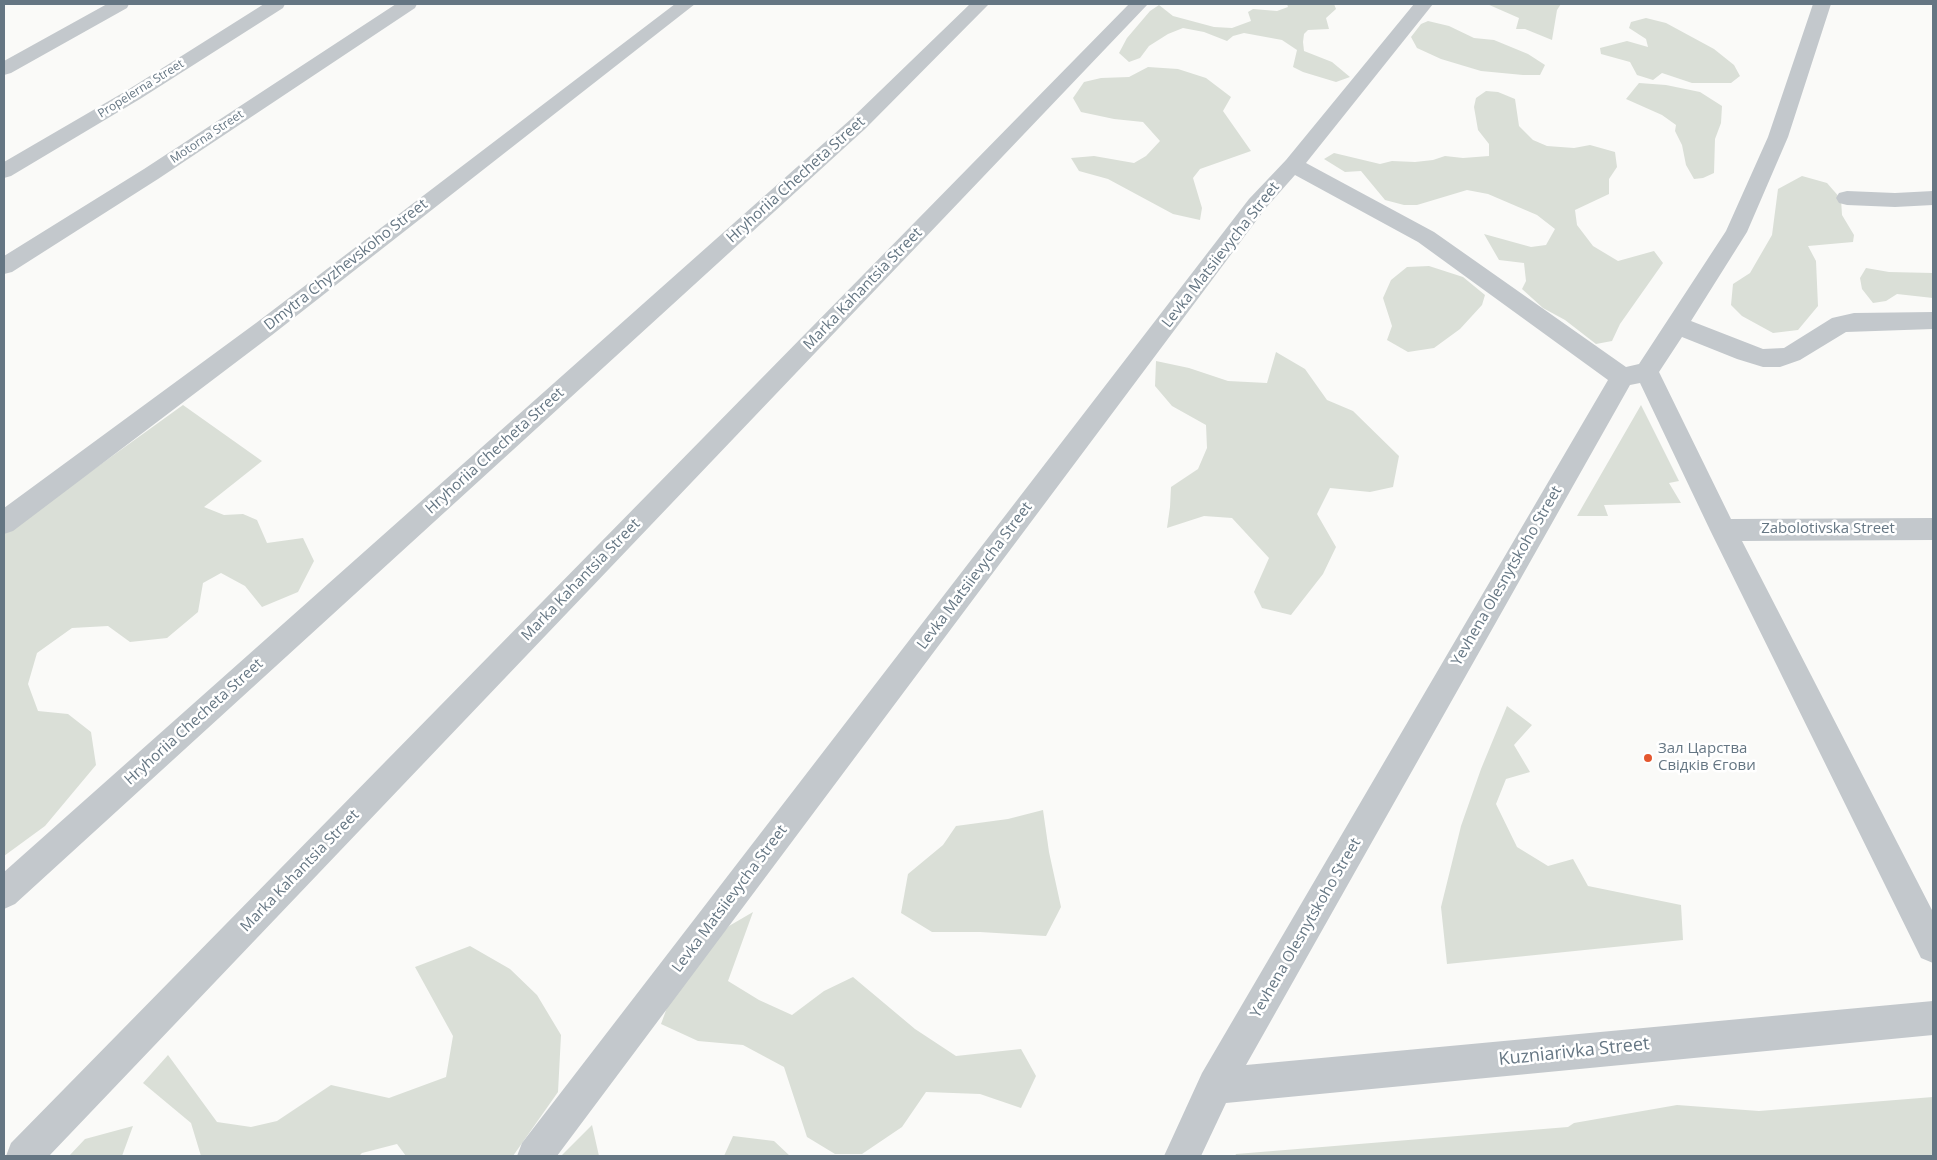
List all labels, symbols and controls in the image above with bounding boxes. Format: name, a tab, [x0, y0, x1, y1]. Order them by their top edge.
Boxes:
street label: Propelerna Street	[95, 57, 187, 121]
street label: Motorna Street	[168, 107, 246, 167]
street label: Hryhoriia Checheta Street	[723, 113, 869, 247]
street label: Levka Matsiievycha Street	[1159, 179, 1283, 331]
street label: Dmytra Chyzhevskoho Street	[261, 196, 431, 334]
street label: Marka Kahantsia Street	[800, 224, 926, 354]
street label: Hryhoriia Checheta Street	[422, 384, 568, 518]
street label: Yevhena Olesnytskoho Street	[1448, 483, 1566, 669]
street label: Levka Matsiievycha Street	[914, 499, 1036, 653]
street label: Marka Kahantsia Street	[518, 515, 644, 645]
street label: Zabolotivska Street	[1761, 520, 1895, 538]
street label: Hryhoriia Checheta Street	[121, 655, 267, 789]
place label: Зал Царства Свідків Єгови	[1658, 740, 1756, 775]
marker: Зал Царства Свідків Єгови	[1642, 752, 1654, 764]
street label: Marka Kahantsia Street	[237, 806, 363, 936]
street label: Levka Matsiievycha Street	[669, 822, 791, 976]
street label: Yevhena Olesnytskoho Street	[1247, 835, 1365, 1021]
street label: Kuzniarivka Street	[1498, 1033, 1650, 1071]

